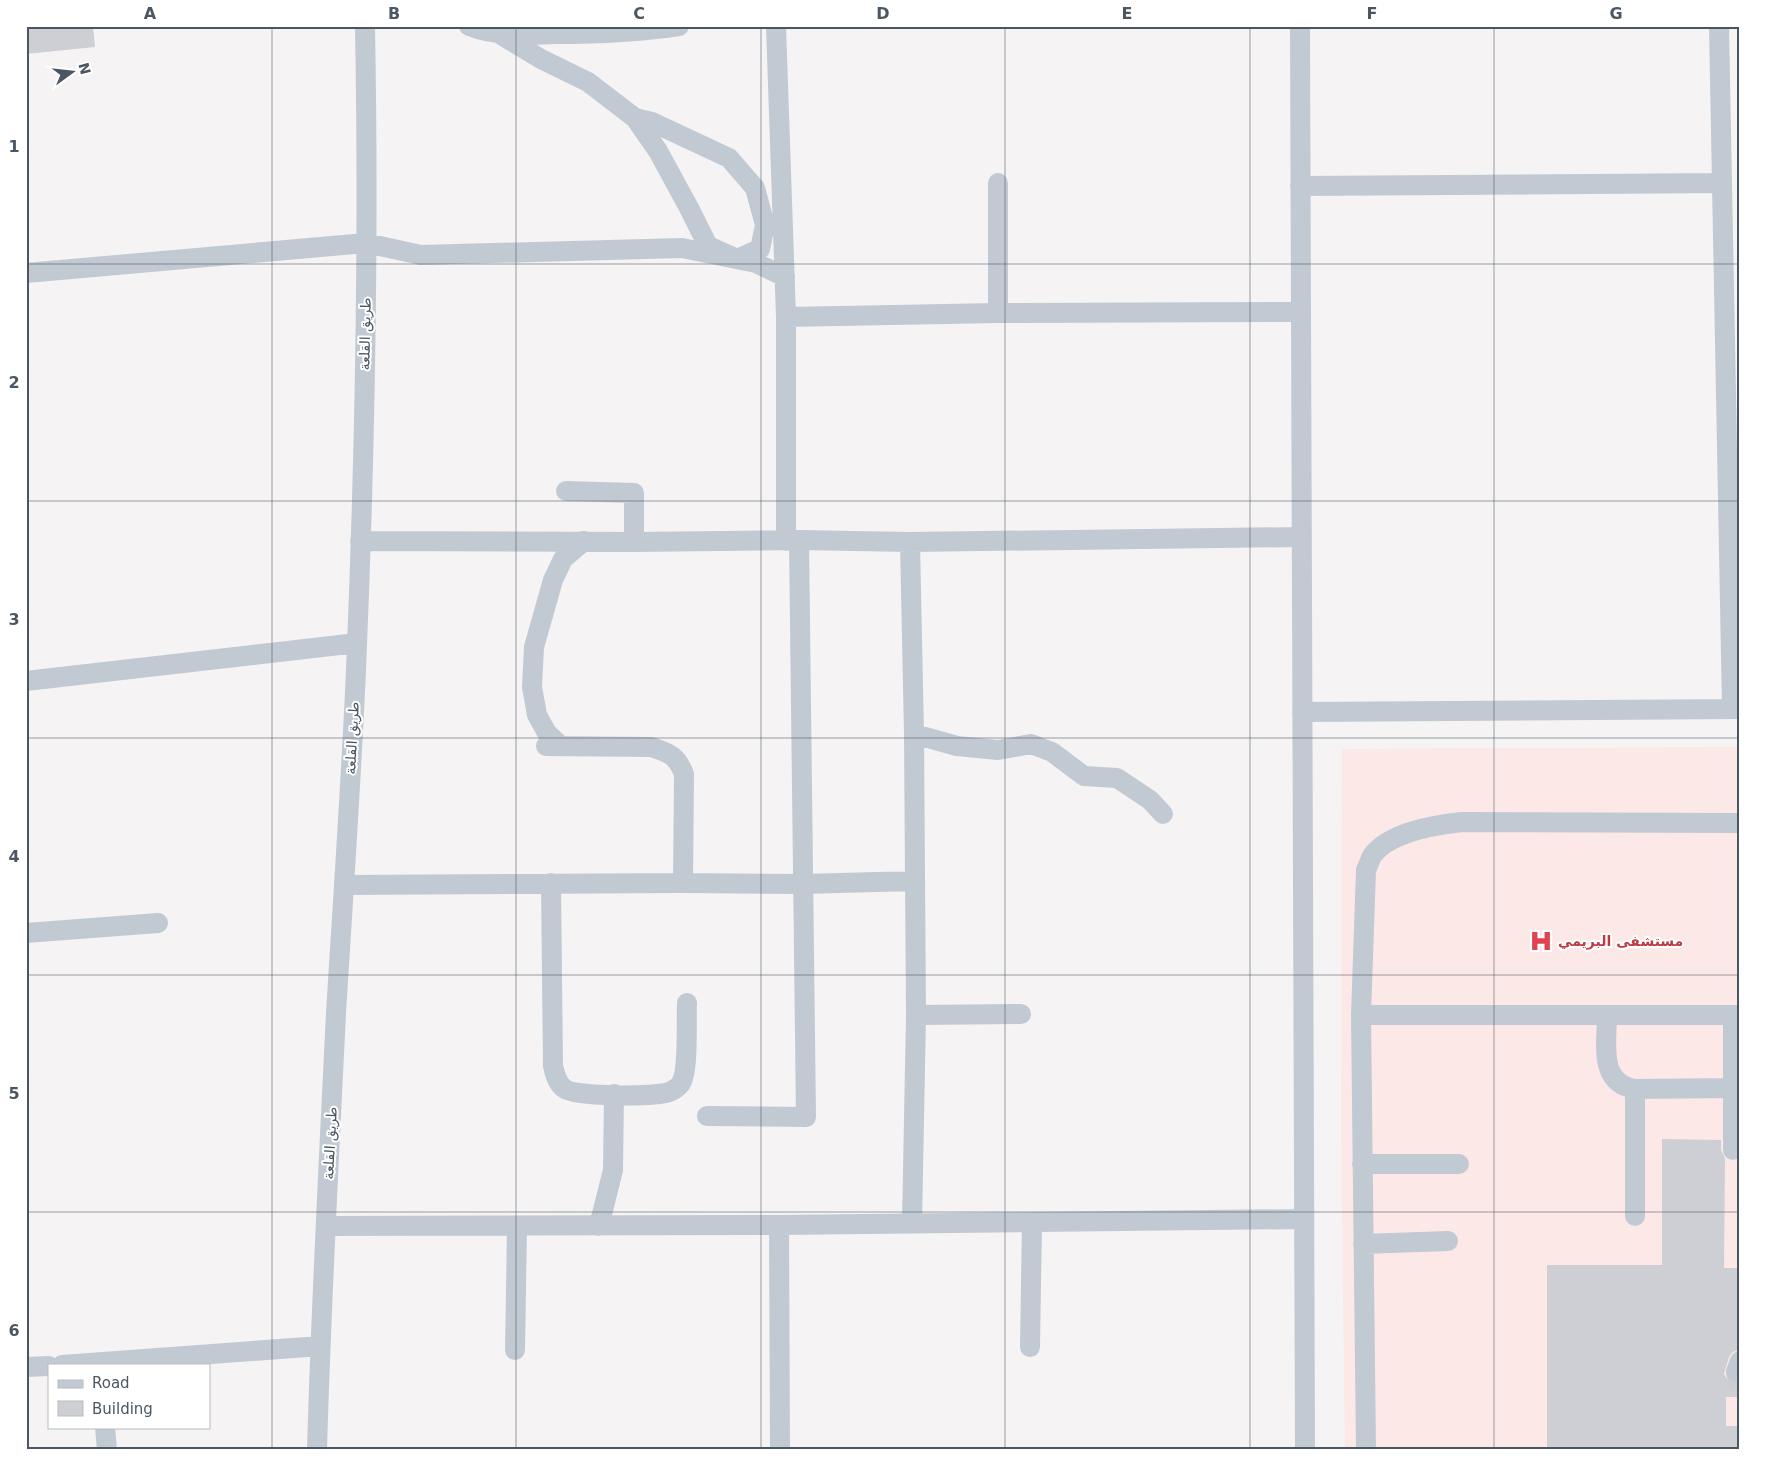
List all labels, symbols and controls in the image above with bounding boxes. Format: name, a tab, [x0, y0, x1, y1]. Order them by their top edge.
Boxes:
text: A	[144, 4, 157, 23]
text: B	[388, 4, 400, 23]
text: C	[633, 4, 645, 23]
text: D	[876, 4, 890, 23]
text: E	[1122, 4, 1132, 23]
text: F	[1367, 4, 1377, 23]
text: G	[1609, 4, 1623, 23]
north arrow	[48, 48, 98, 98]
text: N	[75, 61, 94, 76]
text: 1	[8, 137, 20, 156]
street label: طريق القلعة	[356, 297, 375, 371]
text: 2	[8, 373, 20, 392]
text: 3	[8, 610, 20, 629]
street label: طريق القلعة	[342, 701, 363, 775]
text: 4	[8, 847, 20, 866]
hospital icon: مستشفى البريمي	[1528, 928, 1554, 954]
place label: مستشفى البريمي	[1558, 933, 1683, 950]
text: 5	[8, 1084, 20, 1103]
street label: طريق القلعة	[320, 1106, 341, 1180]
text: 6	[8, 1321, 20, 1340]
legend	[48, 1364, 210, 1428]
text: Road	[92, 1374, 130, 1392]
text: Building	[92, 1400, 153, 1418]

